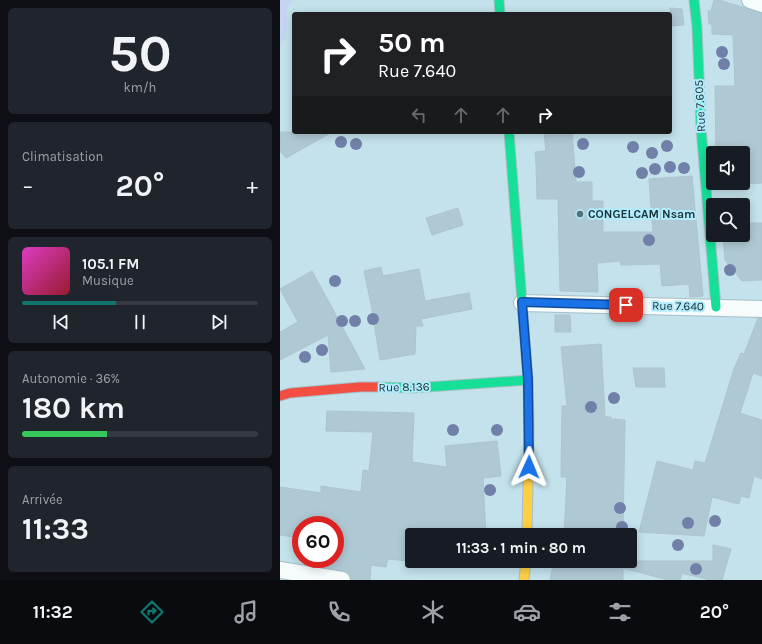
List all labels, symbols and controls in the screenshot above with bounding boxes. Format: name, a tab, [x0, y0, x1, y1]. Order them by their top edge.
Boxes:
text: 50	[108, 23, 172, 84]
text: 50 m	[378, 26, 446, 59]
icon: right	[312, 28, 364, 80]
text: Rue 7.640	[378, 60, 456, 82]
street label: Rue 7.605	[692, 79, 708, 132]
text: km/h	[124, 80, 156, 95]
icon: left	[408, 104, 430, 126]
icon: ahead	[450, 104, 472, 126]
icon: ahead	[492, 104, 514, 126]
icon: right	[534, 104, 556, 126]
map controls	[706, 146, 750, 242]
button: sound	[706, 146, 750, 190]
text: Climatisation	[22, 149, 103, 164]
text: 20°	[116, 168, 164, 204]
text: −	[22, 173, 34, 199]
text: +	[246, 173, 258, 199]
button: search	[706, 198, 750, 242]
place label: CONGELCAM Nsam	[588, 207, 695, 221]
marker: CONGELCAM Nsam	[575, 209, 585, 219]
text: 105.1 FM	[82, 255, 139, 273]
text: Musique	[82, 273, 134, 288]
pin	[609, 288, 643, 322]
icon: arrive	[615, 294, 637, 316]
street label: Rue 7.640	[652, 299, 704, 313]
icon: previous	[50, 311, 72, 333]
icon: pause	[129, 311, 151, 333]
icon: next	[208, 311, 230, 333]
text: Autonomie · 36%	[22, 371, 120, 386]
street label: Rue 8.136	[378, 380, 430, 394]
text: 180 km	[22, 390, 125, 426]
position arrow	[508, 446, 550, 488]
text: Arrivée	[22, 492, 63, 507]
text: 11:33	[22, 511, 89, 547]
speed limit sign: 60	[292, 516, 344, 568]
text: 11:33 · 1 min · 80 m	[456, 539, 586, 557]
icon: directions	[138, 598, 166, 626]
icon: music	[232, 598, 260, 626]
icon: phone	[325, 598, 353, 626]
icon: climate	[419, 598, 447, 626]
icon: car	[513, 598, 541, 626]
icon: filters	[606, 598, 634, 626]
text: 11:32	[33, 601, 73, 623]
text: 20°	[700, 601, 729, 623]

